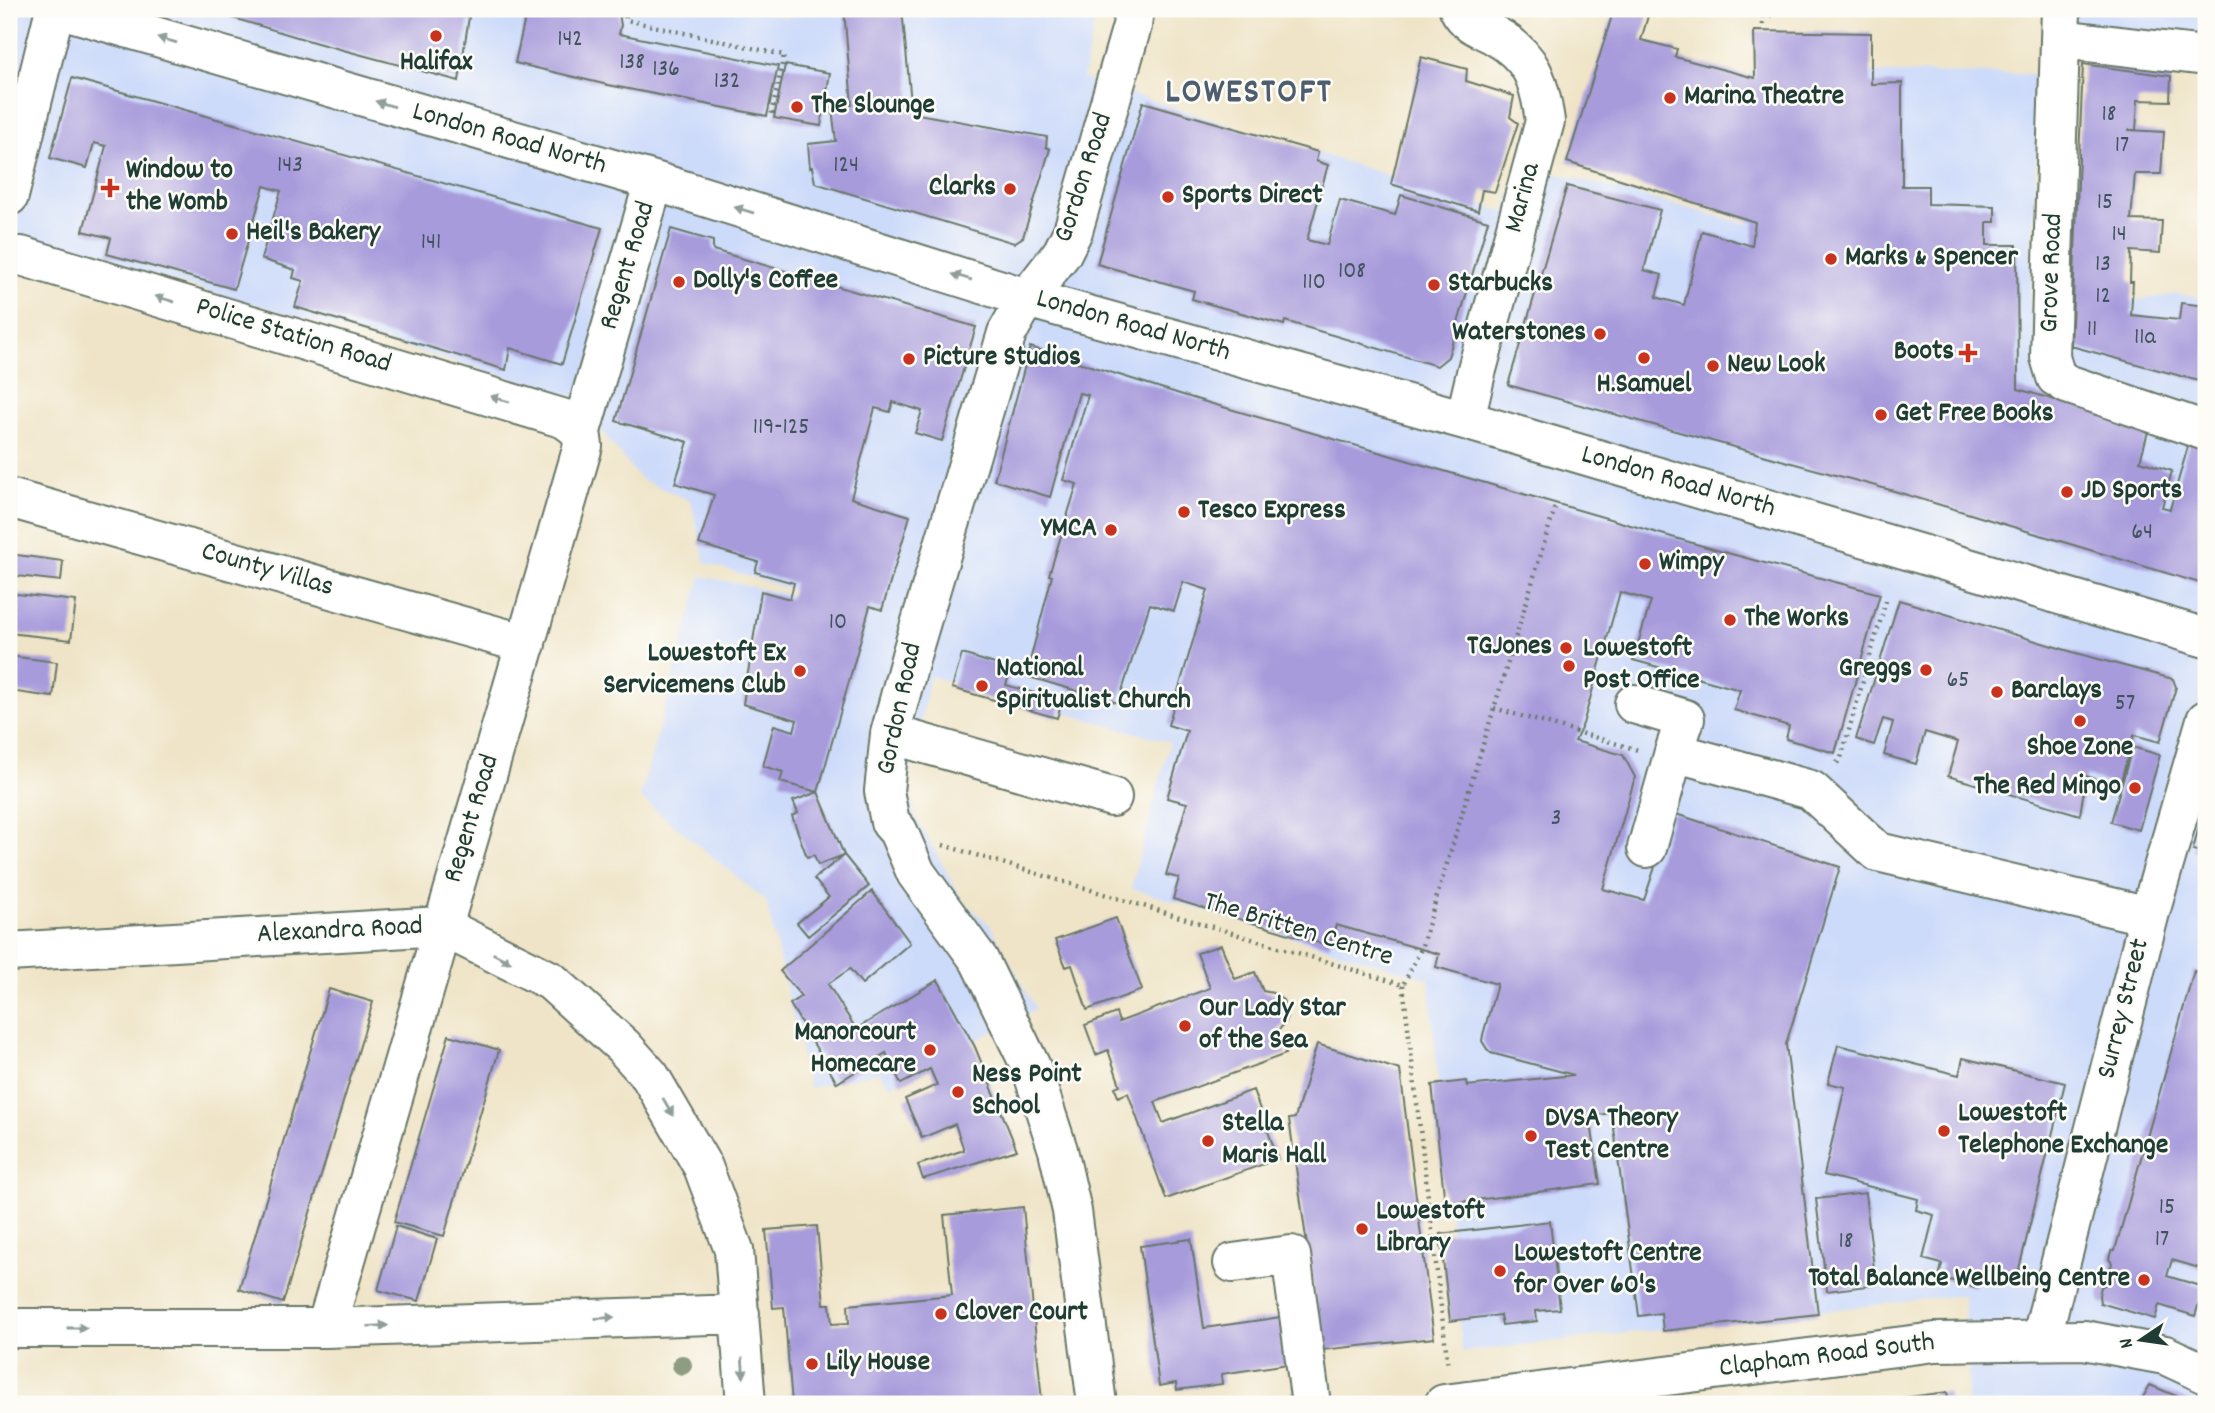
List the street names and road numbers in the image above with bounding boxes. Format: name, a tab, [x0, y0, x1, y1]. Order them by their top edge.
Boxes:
street label: London Road North	[407, 93, 611, 187]
street label: Gordon Road	[1045, 108, 1125, 248]
street label: Marina	[1495, 158, 1553, 238]
street label: Regent Road	[590, 197, 668, 335]
street label: Grove Road	[2031, 212, 2075, 334]
street label: London Road North	[1031, 280, 1235, 374]
street label: Police Station Road	[190, 288, 396, 386]
street label: London Road North	[1576, 436, 1780, 530]
street label: County Villas	[196, 533, 338, 609]
street label: Gordon Road	[867, 639, 935, 779]
street label: Regent Road	[434, 750, 512, 888]
street label: The Britten Centre	[1198, 883, 1398, 979]
street label: Alexandra Road	[256, 908, 424, 956]
street label: Surrey Street	[2088, 935, 2162, 1083]
street label: Clapham Road South	[1717, 1324, 1937, 1390]

